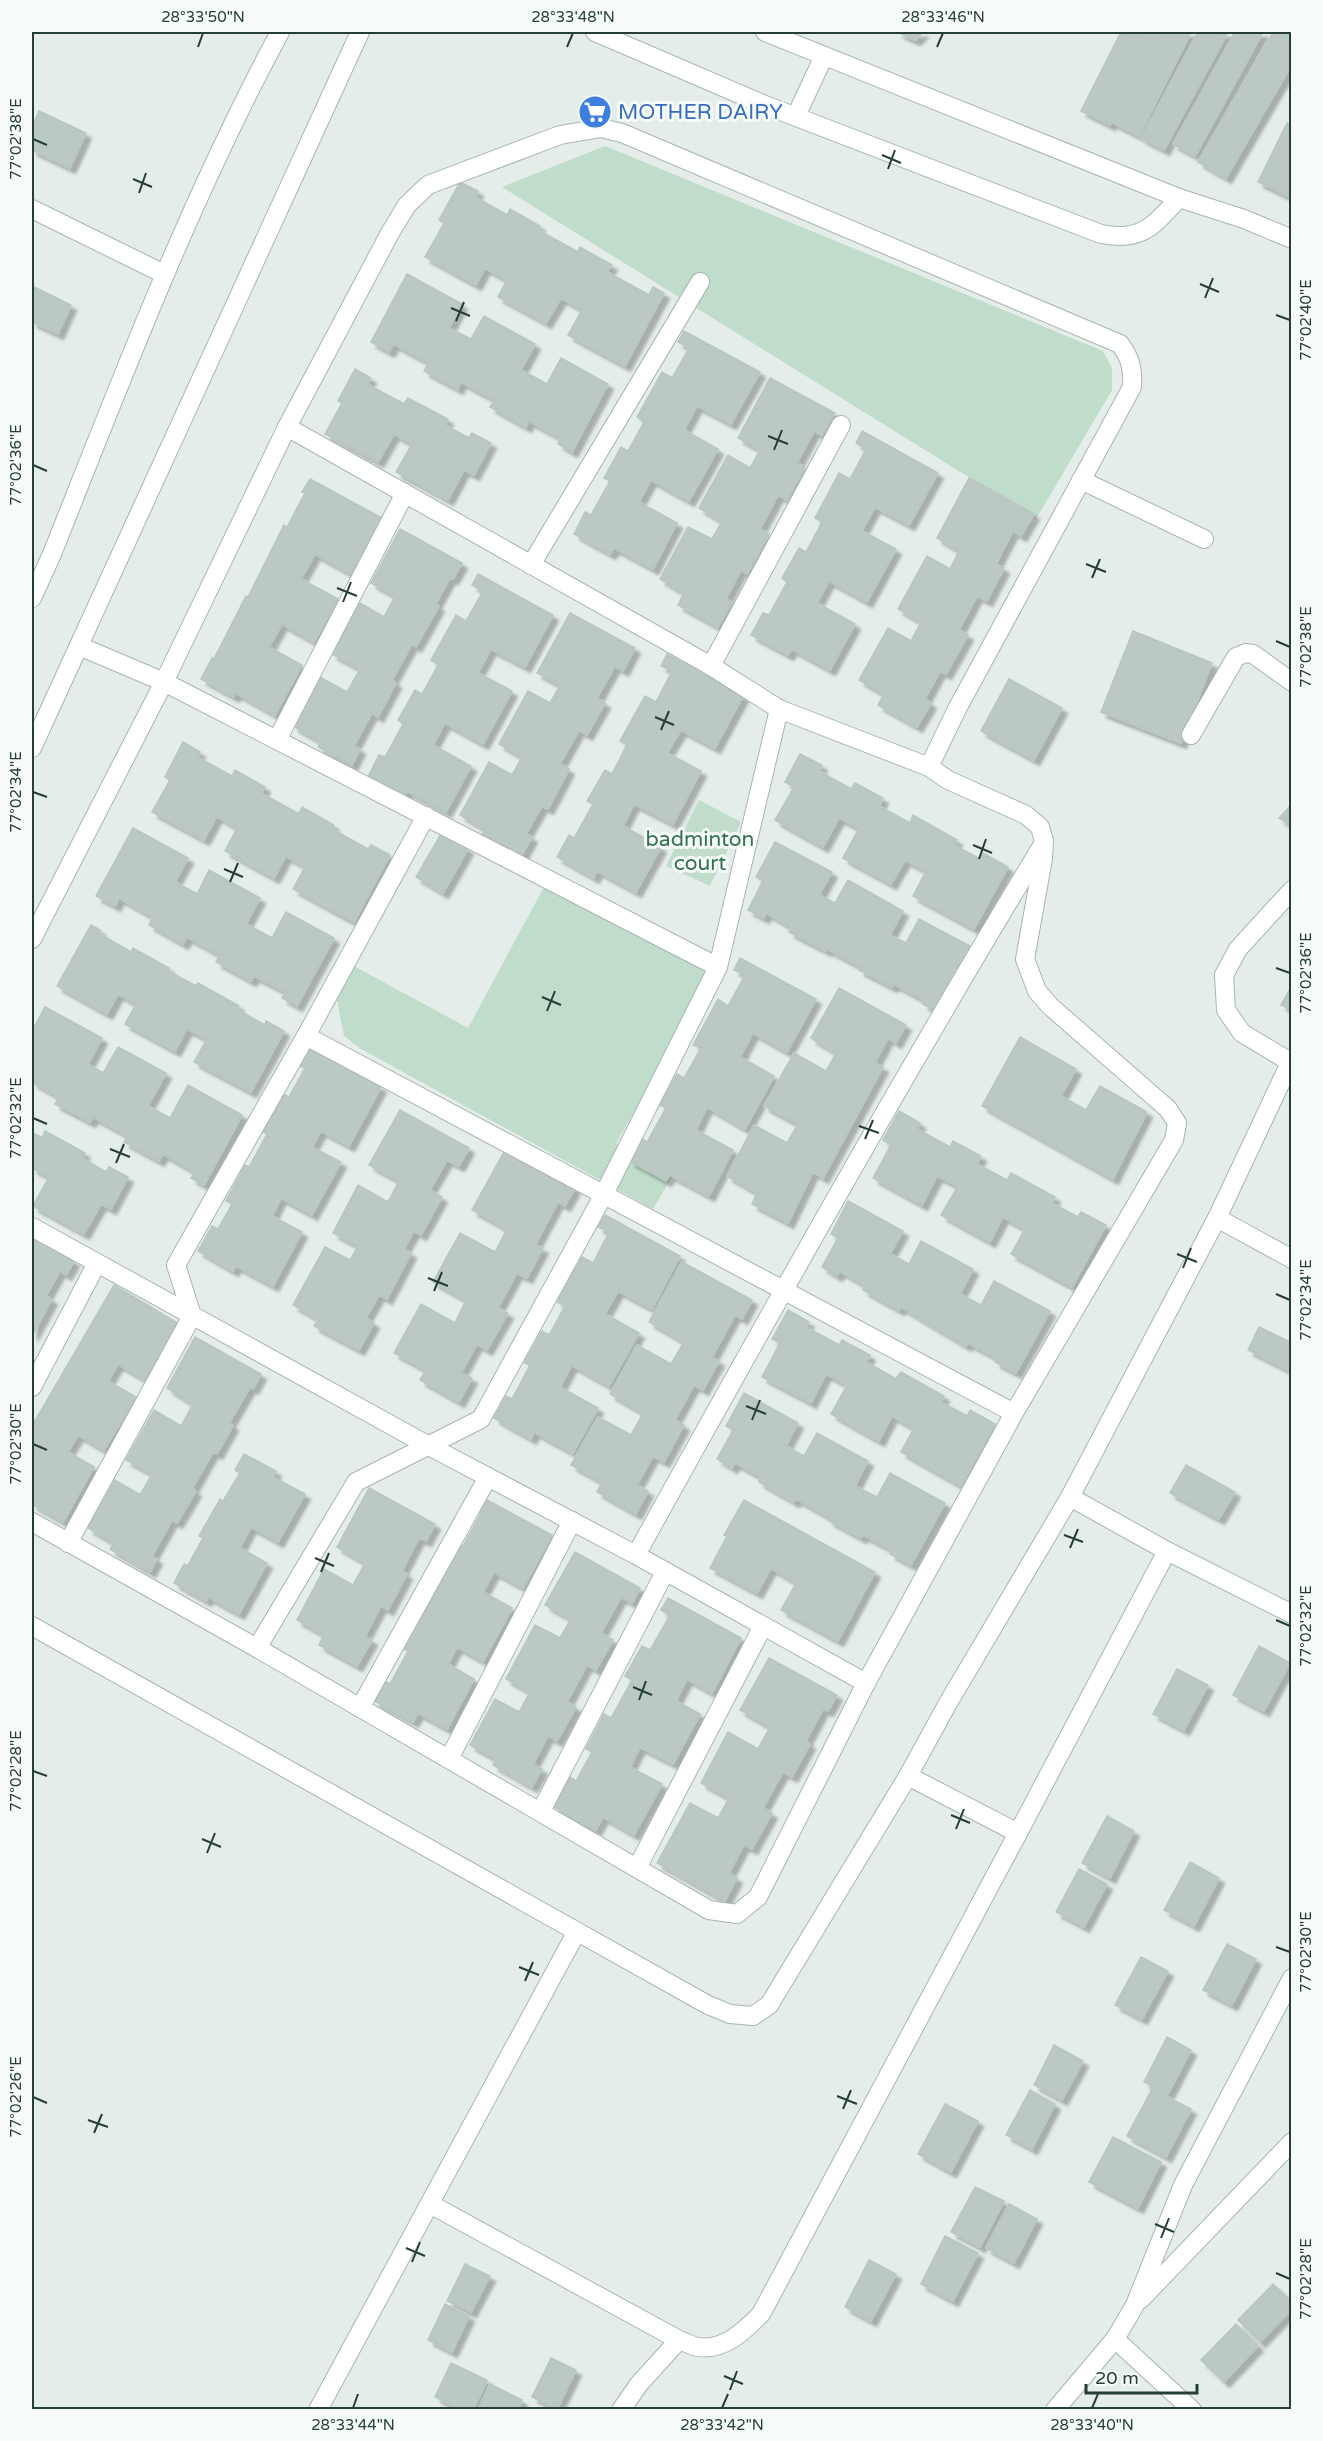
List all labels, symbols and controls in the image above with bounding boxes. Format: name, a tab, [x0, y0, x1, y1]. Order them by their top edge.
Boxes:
text: 28°33'50"N	[161, 8, 245, 26]
text: 28°33'48"N	[531, 8, 615, 26]
text: 28°33'46"N	[901, 8, 985, 26]
supermarket icon: MOTHER DAIRY	[577, 94, 613, 130]
text: 77°02'38"E	[7, 98, 25, 180]
place label: MOTHER DAIRY	[618, 100, 783, 125]
text: 77°02'40"E	[1297, 279, 1315, 361]
text: 77°02'36"E	[7, 424, 25, 506]
text: 77°02'38"E	[1297, 606, 1315, 688]
text: 77°02'34"E	[7, 751, 25, 833]
park label: badminton court	[646, 827, 754, 876]
text: 77°02'36"E	[1297, 932, 1315, 1014]
text: 77°02'32"E	[7, 1077, 25, 1159]
text: 77°02'34"E	[1297, 1259, 1315, 1341]
text: 77°02'30"E	[7, 1403, 25, 1485]
text: 77°02'32"E	[1297, 1585, 1315, 1667]
text: 77°02'28"E	[7, 1730, 25, 1812]
text: 77°02'30"E	[1297, 1911, 1315, 1993]
text: 77°02'26"E	[7, 2056, 25, 2138]
text: 77°02'28"E	[1297, 2238, 1315, 2320]
scale bar	[1086, 2357, 1197, 2395]
text: 20 m	[1095, 2367, 1139, 2389]
text: 28°33'44"N	[311, 2416, 395, 2434]
text: 28°33'42"N	[680, 2416, 764, 2434]
text: 28°33'40"N	[1050, 2416, 1134, 2434]

